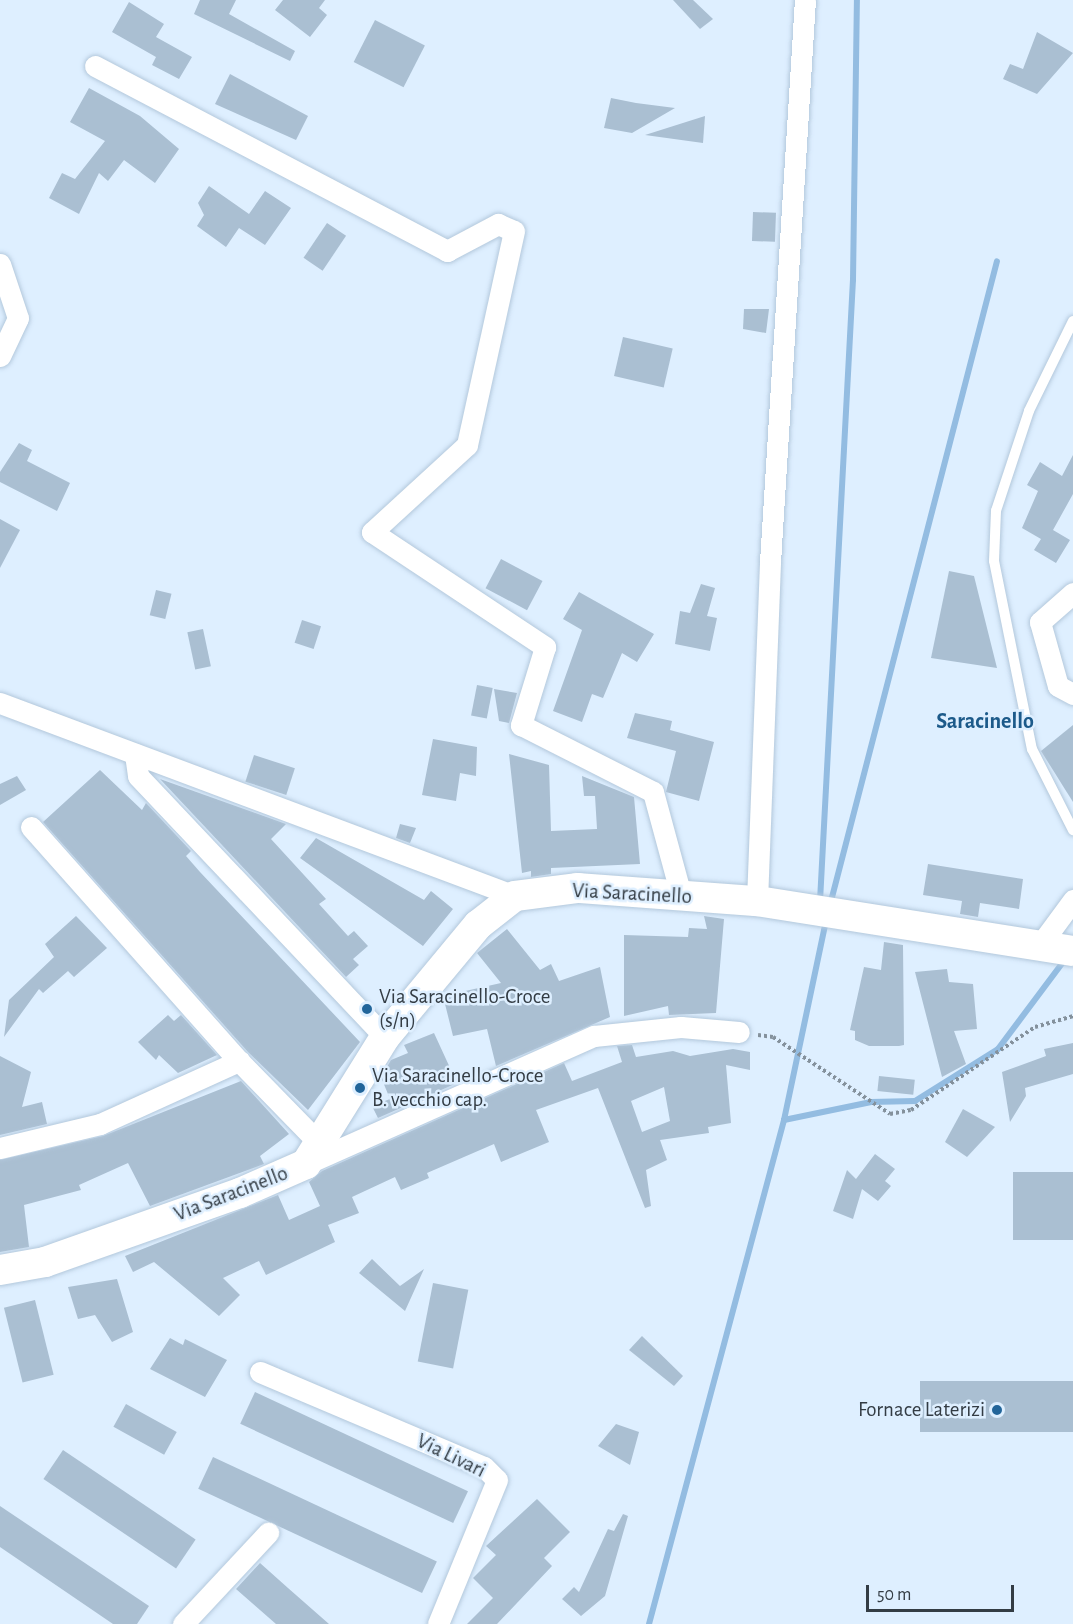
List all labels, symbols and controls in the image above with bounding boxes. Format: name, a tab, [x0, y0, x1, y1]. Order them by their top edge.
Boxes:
district label: Saracinello	[936, 709, 1034, 735]
street label: Via Saracinello	[572, 878, 692, 910]
place label: Via Saracinello-Croce (s/n)	[379, 984, 550, 1034]
marker: Via Saracinello-Croce (s/n)	[360, 1002, 374, 1016]
place label: Via Saracinello-Croce B. vecchio cap.	[372, 1063, 543, 1113]
marker: Via Saracinello-Croce B. vecchio cap.	[353, 1081, 367, 1095]
street label: Via Saracinello	[171, 1161, 291, 1227]
place label: Fornace Laterizi	[858, 1397, 985, 1423]
marker: Fornace Laterizi	[990, 1403, 1004, 1417]
street label: Via Livari	[412, 1429, 490, 1483]
scale bar	[869, 1573, 1018, 1611]
text: 50 m	[877, 1586, 911, 1604]

